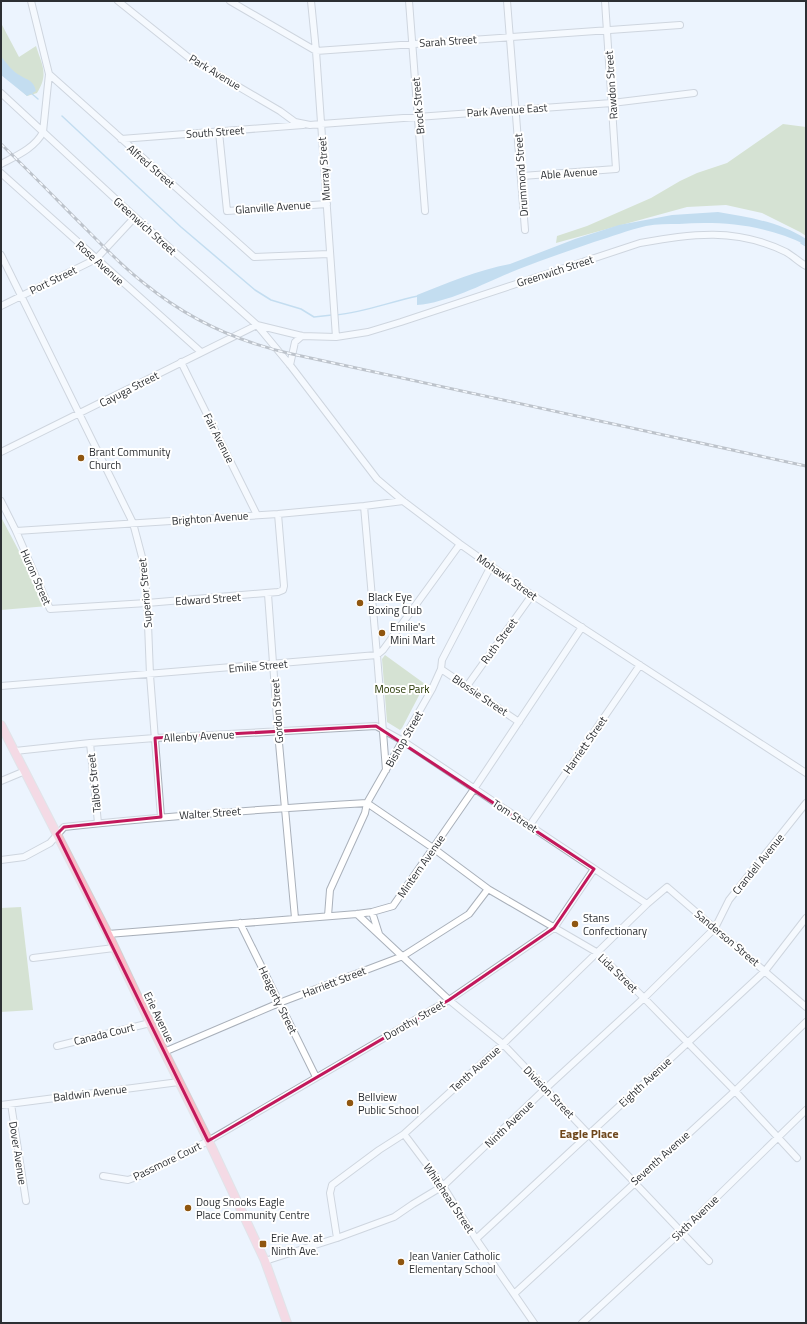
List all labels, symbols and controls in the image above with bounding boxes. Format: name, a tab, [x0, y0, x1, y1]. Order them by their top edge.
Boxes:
street label: Sarah Street	[419, 31, 477, 51]
street label: Park Avenue	[186, 50, 244, 94]
street label: Rawdon Street	[601, 50, 621, 120]
street label: Brock Street	[408, 77, 428, 135]
street label: Park Avenue East	[466, 99, 548, 121]
street label: South Street	[185, 122, 245, 142]
street label: Drummond Street	[510, 133, 532, 217]
street label: Murray Street	[314, 136, 334, 202]
street label: Alfred Street	[124, 141, 178, 191]
street label: Able Avenue	[540, 163, 599, 183]
street label: Greenwich Street	[110, 193, 180, 259]
street label: Glanville Avenue	[235, 196, 312, 218]
street label: Rose Avenue	[72, 237, 128, 289]
street label: Greenwich Street	[515, 251, 596, 291]
street label: Port Street	[27, 262, 79, 298]
street label: Cayuga Street	[97, 367, 162, 411]
street label: Fair Avenue	[200, 410, 239, 466]
place label: Brant Community Church	[89, 444, 171, 473]
marker: Brant Community Church	[76, 453, 86, 463]
street label: Brighton Avenue	[171, 507, 249, 529]
street label: Huron Street	[17, 547, 55, 608]
street label: Mohawk Street	[473, 550, 541, 604]
street label: Superior Street	[134, 557, 156, 628]
street label: Edward Street	[175, 589, 242, 609]
place label: Black Eye Boxing Club	[368, 589, 422, 618]
marker: Black Eye Boxing Club	[355, 598, 365, 608]
street label: Ruth Street	[477, 615, 521, 667]
place label: Emilie's Mini Mart	[390, 619, 435, 648]
marker: Emilie's Mini Mart	[377, 628, 387, 638]
street label: Emilie Street	[228, 655, 288, 677]
street label: Blossie Street	[449, 670, 511, 720]
street label: Gordon Street	[267, 678, 287, 744]
park label: Moose Park	[375, 681, 430, 697]
street label: Bishop Street	[381, 708, 427, 770]
street label: Harriett Street	[559, 713, 611, 777]
street label: Allenby Avenue	[163, 726, 235, 746]
street label: Talbot Street	[83, 753, 105, 813]
street label: Tom Street	[489, 796, 541, 837]
street label: Walter Street	[179, 803, 241, 823]
street label: Crandell Avenue	[728, 830, 788, 898]
street label: Mintern Avenue	[393, 831, 449, 901]
street label: Sanderson Street	[691, 906, 763, 970]
place label: Stans Confectionary	[583, 910, 648, 939]
marker: Stans Confectionary	[570, 919, 580, 929]
street label: Lida Street	[595, 950, 642, 996]
street label: Harriett Street	[300, 962, 368, 1001]
street label: Heagerty Street	[255, 964, 301, 1037]
street label: Erie Avenue	[140, 989, 178, 1045]
street label: Dorothy Street	[380, 996, 448, 1044]
street label: Canada Court	[72, 1019, 136, 1049]
street label: Tenth Avenue	[446, 1042, 504, 1096]
street label: Eighth Avenue	[615, 1053, 675, 1111]
street label: Division Street	[520, 1062, 578, 1122]
street label: Baldwin Avenue	[52, 1080, 128, 1105]
place label: Bellview Public School	[358, 1089, 419, 1118]
street label: Ninth Avenue	[481, 1096, 537, 1151]
marker: Bellview Public School	[345, 1098, 355, 1108]
street label: Dover Avenue	[5, 1120, 31, 1186]
district label: Eagle Place	[559, 1124, 619, 1143]
street label: Seventh Avenue	[627, 1127, 693, 1189]
street label: Passmore Court	[130, 1138, 204, 1184]
street label: Whitehead Street	[420, 1160, 478, 1236]
street label: Sixth Avenue	[668, 1191, 722, 1245]
place label: Doug Snooks Eagle Place Community Centre	[196, 1194, 310, 1223]
marker: Doug Snooks Eagle Place Community Centre	[183, 1203, 193, 1213]
place label: Erie Ave. at Ninth Ave.	[271, 1230, 323, 1259]
marker: Erie Ave. at Ninth Ave.	[258, 1239, 268, 1249]
place label: Jean Vanier Catholic Elementary School	[409, 1248, 500, 1277]
marker: Jean Vanier Catholic Elementary School	[396, 1257, 406, 1267]

